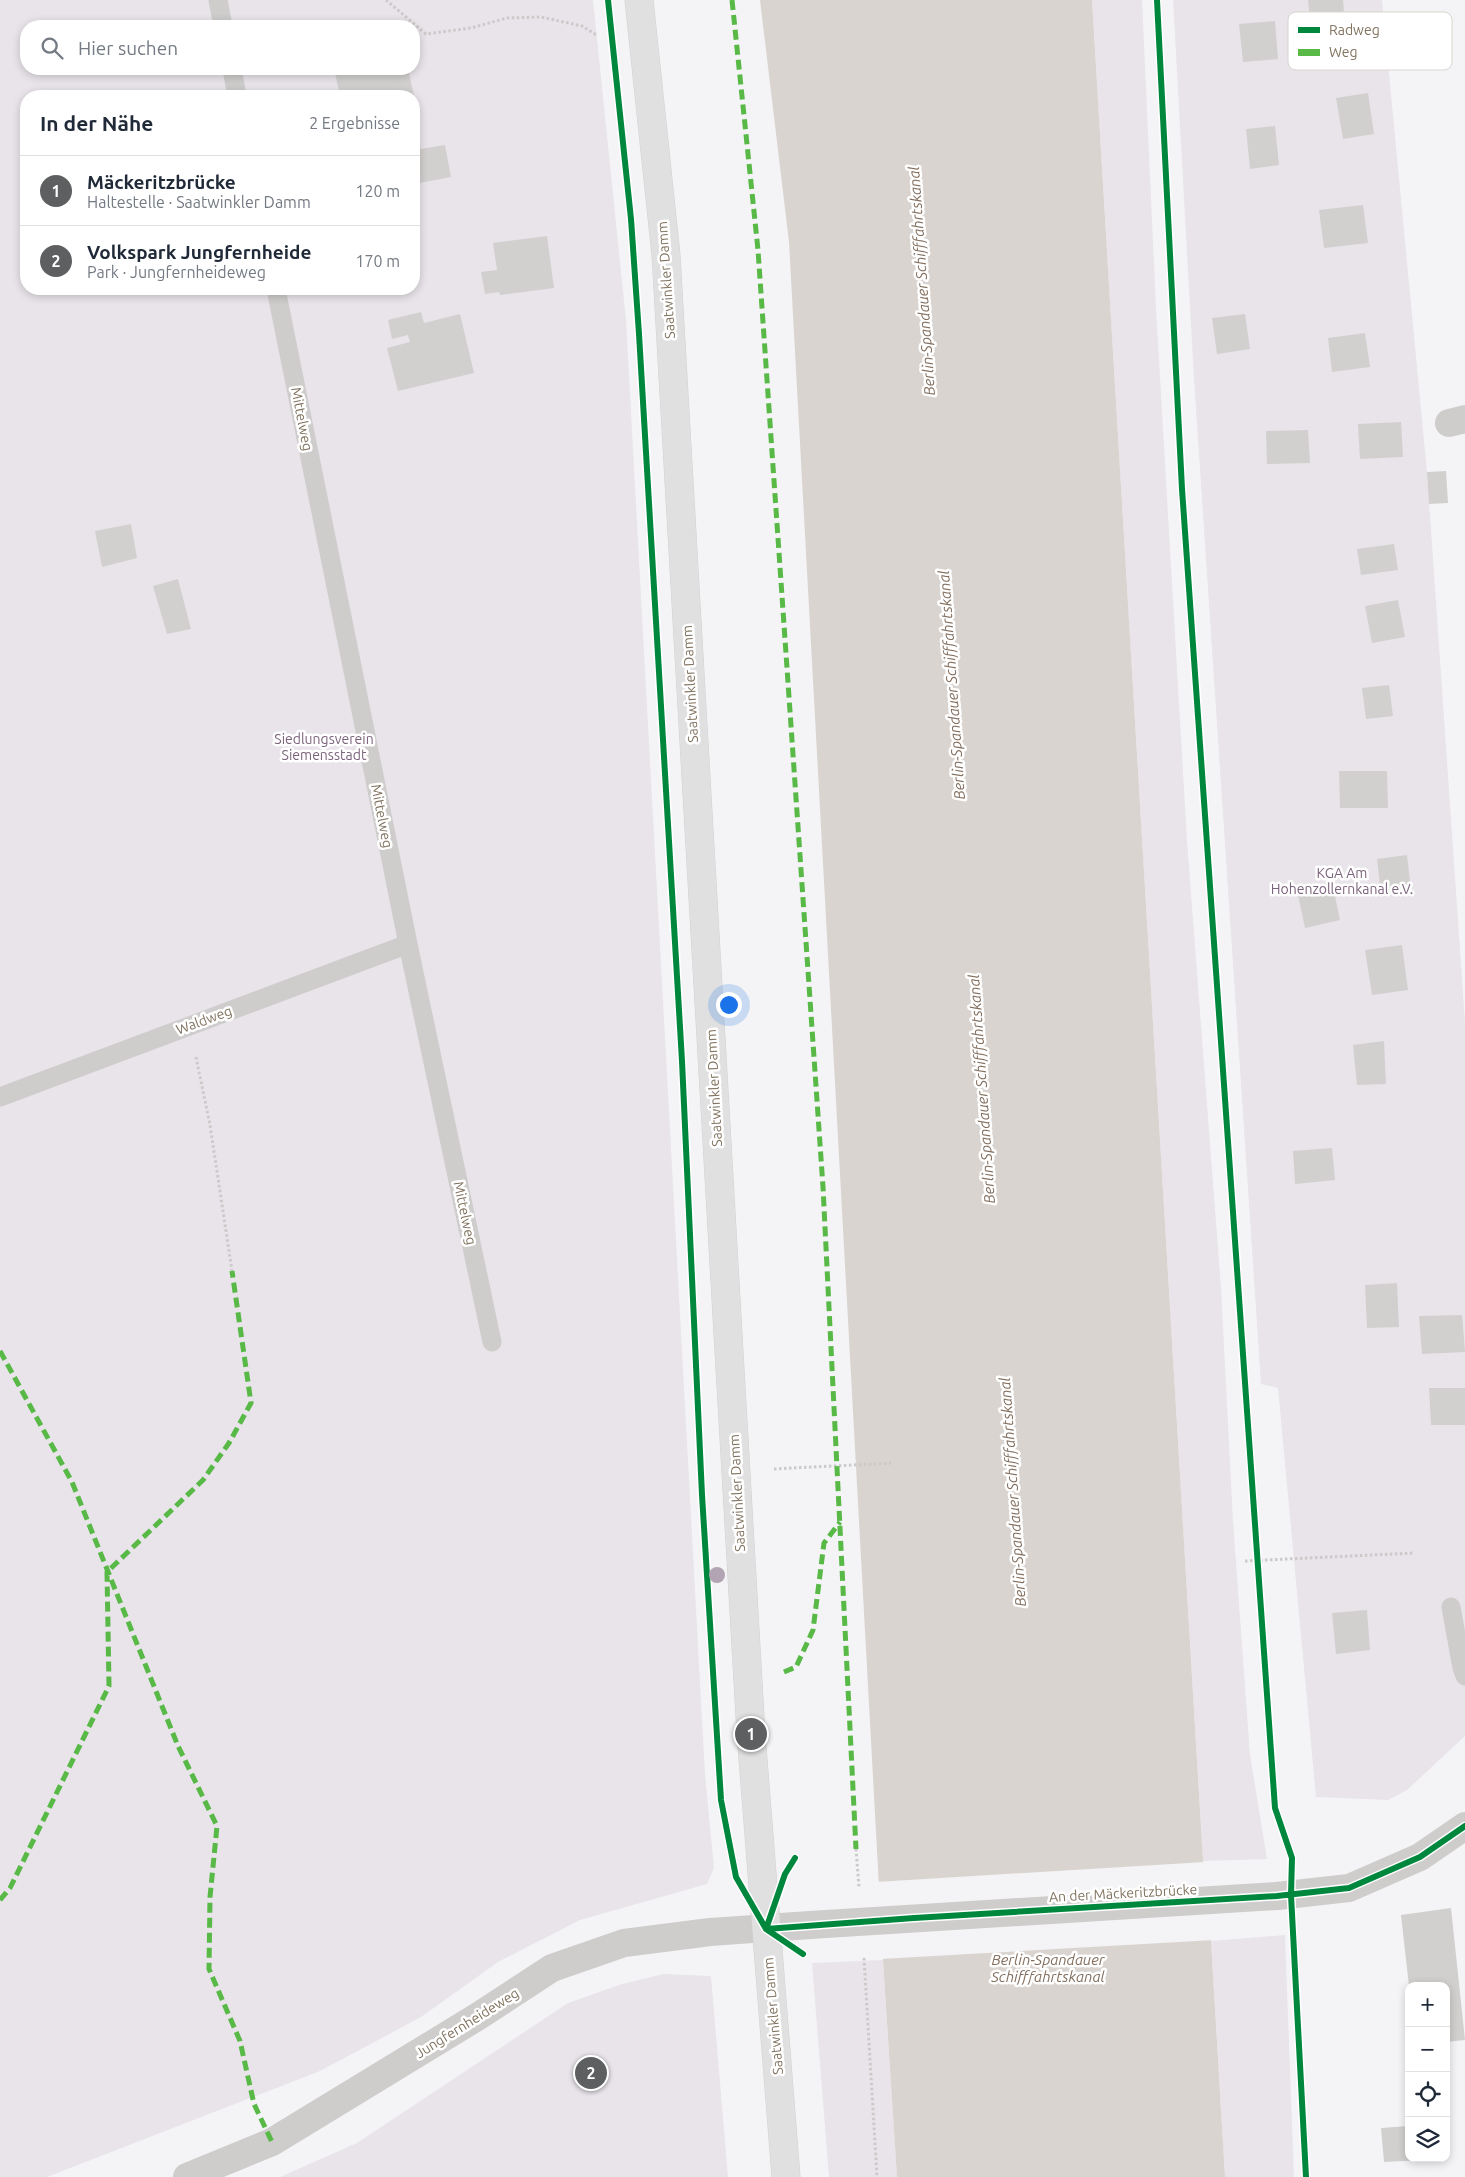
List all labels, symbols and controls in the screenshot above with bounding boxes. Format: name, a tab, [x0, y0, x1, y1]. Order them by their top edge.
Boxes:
legend	[1288, 12, 1452, 70]
search box	[20, 20, 420, 75]
text: Radweg	[1329, 22, 1380, 38]
icon: search	[38, 34, 66, 62]
text: Hier suchen	[78, 37, 178, 59]
text: Weg	[1329, 44, 1358, 60]
text: In der Nähe	[40, 111, 153, 135]
text: 2 Ergebnisse	[309, 114, 400, 132]
water label: Berlin-Spandauer Schifffahrtskanal	[905, 165, 938, 396]
text: Mäckeritzbrücke	[87, 171, 236, 193]
text: 1	[51, 182, 61, 200]
text: 120 m	[355, 182, 400, 200]
text: Haltestelle · Saatwinkler Damm	[87, 193, 311, 211]
street label: Saatwinkler Damm	[654, 221, 678, 339]
text: Volkspark Jungfernheide	[87, 241, 311, 263]
text: 2	[51, 252, 61, 270]
text: 170 m	[355, 252, 400, 270]
text: Park · Jungfernheideweg	[87, 263, 266, 281]
street label: Mittelweg	[288, 386, 316, 452]
water label: Berlin-Spandauer Schifffahrtskanal	[935, 569, 968, 800]
street label: Saatwinkler Damm	[679, 625, 701, 743]
park label: Siedlungsverein Siemensstadt	[274, 731, 374, 763]
street label: Mittelweg	[368, 783, 396, 849]
park label: KGA Am Hohenzollernkanal e.V.	[1271, 865, 1413, 897]
water label: Berlin-Spandauer Schifffahrtskanal	[965, 973, 998, 1204]
your location	[716, 992, 742, 1018]
street label: Waldweg	[174, 1003, 234, 1037]
street label: Saatwinkler Damm	[703, 1029, 725, 1147]
street label: Mittelweg	[450, 1180, 480, 1246]
water label: Berlin-Spandauer Schifffahrtskanal	[996, 1376, 1029, 1607]
street label: Saatwinkler Damm	[726, 1434, 748, 1552]
pin: 1	[735, 1715, 767, 1753]
street label: An der Mäckeritzbrücke	[1048, 1881, 1198, 1905]
water label: Berlin-Spandauer Schifffahrtskanal	[990, 1951, 1106, 1985]
street label: Saatwinkler Damm	[760, 1957, 786, 2075]
map controls	[1405, 1982, 1450, 2162]
button: +	[1405, 1982, 1450, 2027]
street label: Jungfernheideweg	[412, 1985, 522, 2061]
button: −	[1405, 2027, 1450, 2072]
pin: 2	[575, 2054, 607, 2092]
button: locate	[1405, 2072, 1450, 2117]
button: layers	[1405, 2117, 1450, 2162]

